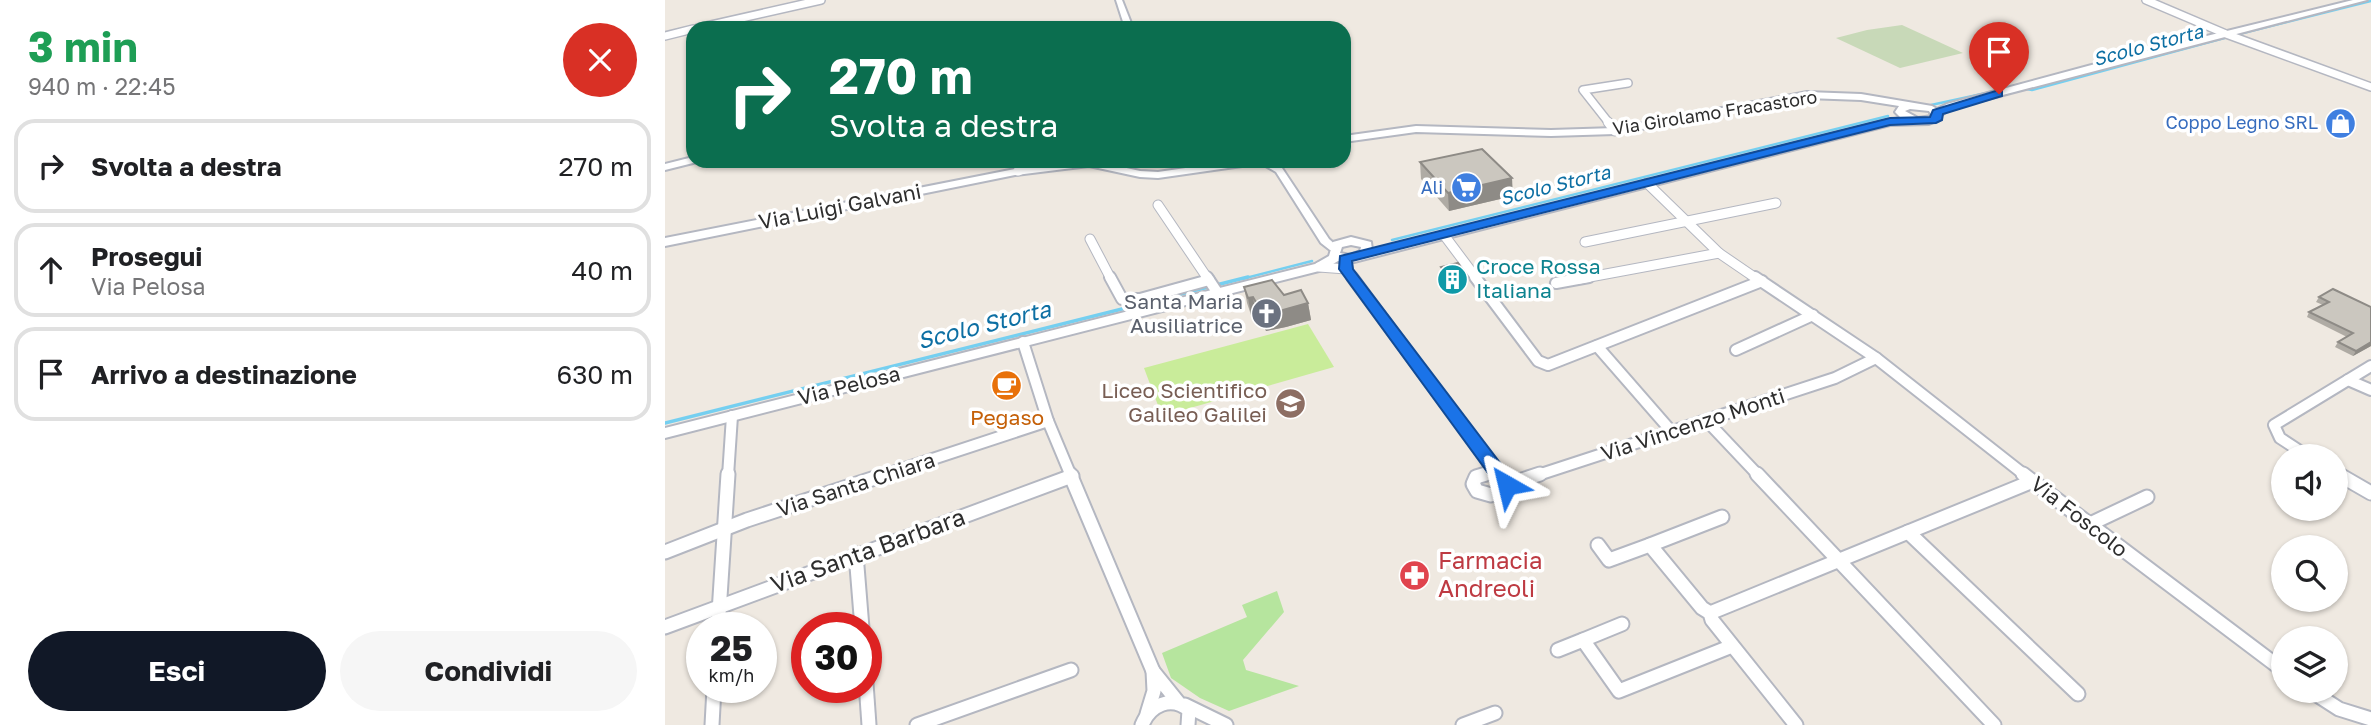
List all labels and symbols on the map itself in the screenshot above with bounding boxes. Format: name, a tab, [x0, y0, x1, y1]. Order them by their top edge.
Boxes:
water label: Scolo Storta	[2090, 18, 2207, 70]
pin	[1969, 22, 2029, 94]
street label: Via Girolamo Fracastoro	[1611, 85, 1819, 139]
shop icon: Coppo Legno SRL	[2324, 106, 2358, 140]
place label: Coppo Legno SRL	[2166, 111, 2318, 133]
water label: Scolo Storta	[1497, 159, 1614, 209]
supermarket icon: Ali	[1449, 171, 1483, 205]
place label: Ali	[1421, 176, 1443, 198]
street label: Via Luigi Galvani	[756, 178, 923, 235]
place label: Croce Rossa Italiana	[1476, 253, 1601, 303]
building icon: Croce Rossa Italiana	[1436, 262, 1470, 296]
place label: Santa Maria Ausiliatrice	[1124, 288, 1243, 338]
water label: Scolo Storta	[914, 294, 1054, 354]
church icon: Santa Maria Ausiliatrice	[1249, 297, 1283, 331]
street label: Via Pelosa	[795, 360, 903, 410]
cafe icon: Pegaso	[990, 369, 1024, 403]
place label: Liceo Scientifico Galileo Galilei	[1101, 377, 1267, 427]
street label: Via Vincenzo Monti	[1597, 382, 1788, 466]
school or university icon: Liceo Scientifico Galileo Galilei	[1273, 386, 1307, 420]
place label: Pegaso	[970, 404, 1044, 430]
street label: Via Santa Chiara	[773, 446, 938, 522]
position arrow	[1470, 448, 1544, 522]
street label: Via Foscolo	[2026, 470, 2133, 562]
street label: Via Santa Barbara	[766, 501, 969, 598]
place label: Farmacia Andreoli	[1438, 545, 1543, 602]
pharmacy icon: Farmacia Andreoli	[1398, 558, 1432, 592]
speed limit sign: 30	[791, 612, 882, 703]

